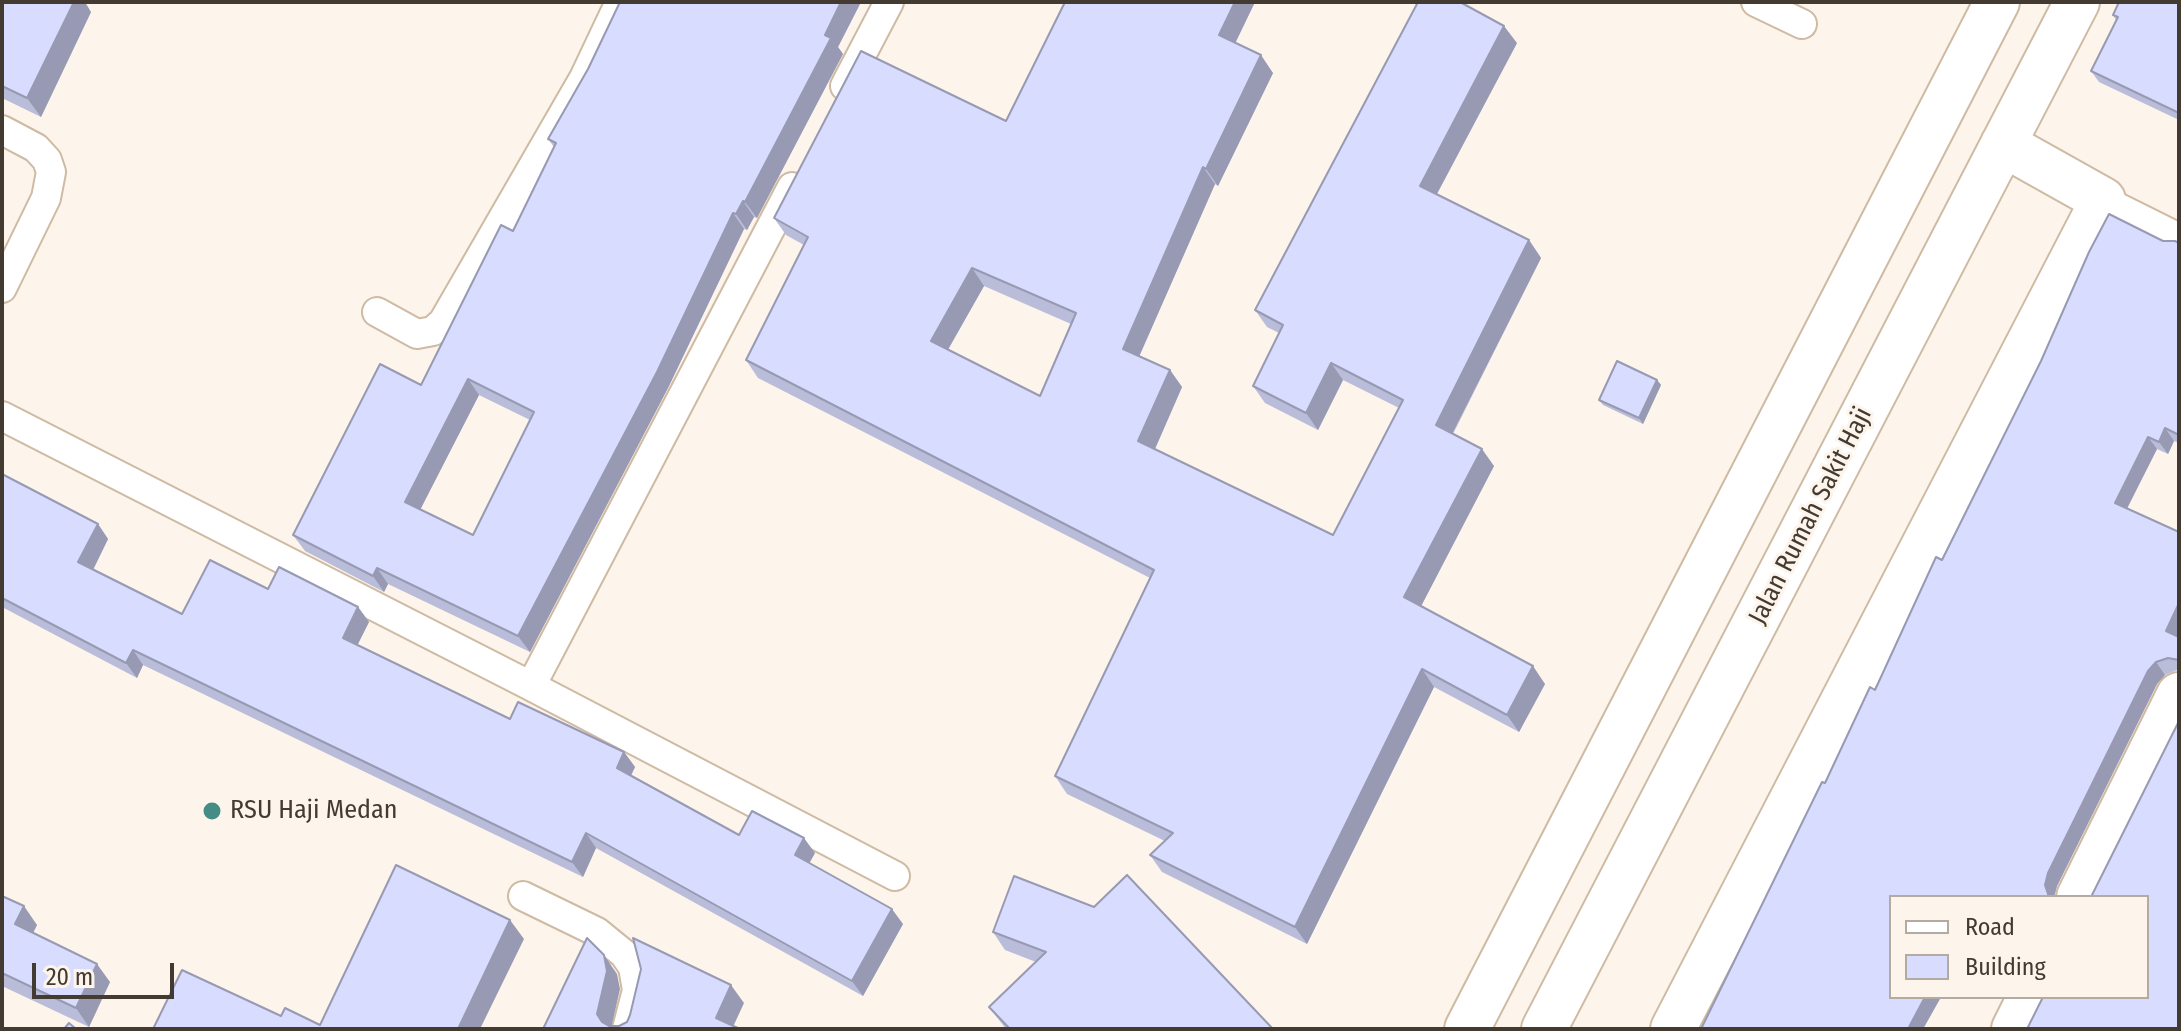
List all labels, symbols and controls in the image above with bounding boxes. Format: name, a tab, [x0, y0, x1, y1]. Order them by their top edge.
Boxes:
street label: Jalan Rumah Sakit Haji	[1743, 402, 1879, 630]
place label: RSU Haji Medan	[230, 795, 397, 827]
marker: RSU Haji Medan	[201, 800, 223, 822]
legend	[1889, 895, 2149, 999]
text: Road	[1965, 913, 2015, 941]
scale bar	[36, 947, 178, 997]
text: Building	[1965, 953, 2046, 981]
text: 20 m	[46, 963, 93, 991]

